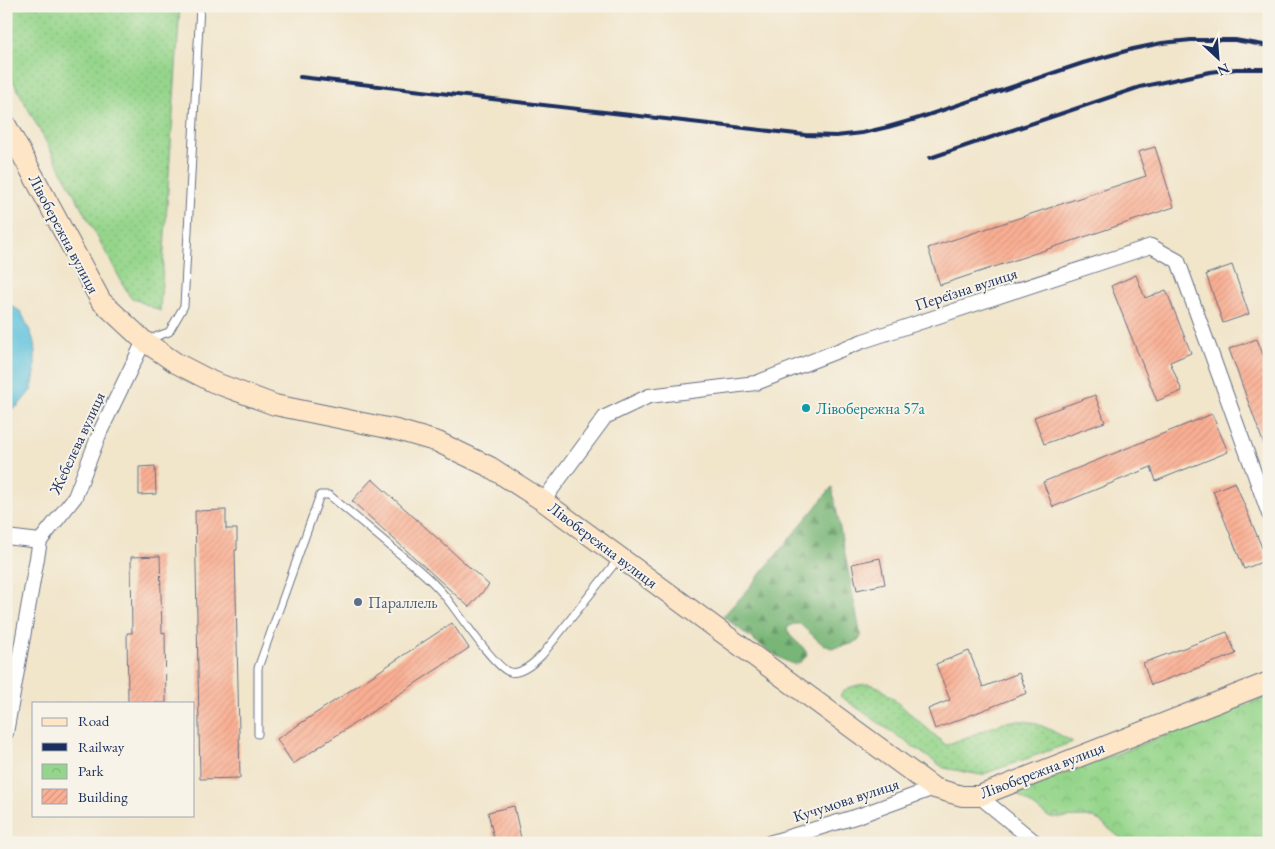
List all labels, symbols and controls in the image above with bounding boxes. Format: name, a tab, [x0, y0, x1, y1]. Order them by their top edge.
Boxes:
north arrow	[1192, 32, 1242, 82]
text: N	[1214, 59, 1233, 81]
street label: Лівобережна вулиця	[24, 171, 104, 297]
street label: Переїзна вулиця	[912, 263, 1020, 315]
street label: Жебелєва вулиця	[44, 388, 110, 498]
place label: Лівобережна 57а	[816, 398, 926, 419]
marker: Лівобережна 57а	[800, 402, 812, 414]
street label: Лівобережна вулиця	[544, 497, 662, 593]
place label: Параллель	[368, 592, 438, 613]
marker: Параллель	[352, 596, 364, 608]
legend	[32, 702, 195, 816]
text: Road	[78, 711, 110, 730]
text: Railway	[78, 737, 125, 756]
street label: Лівобережна вулиця	[977, 737, 1107, 803]
text: Park	[78, 761, 105, 780]
street label: Кучумова вулиця	[790, 773, 902, 827]
text: Building	[78, 787, 128, 806]

